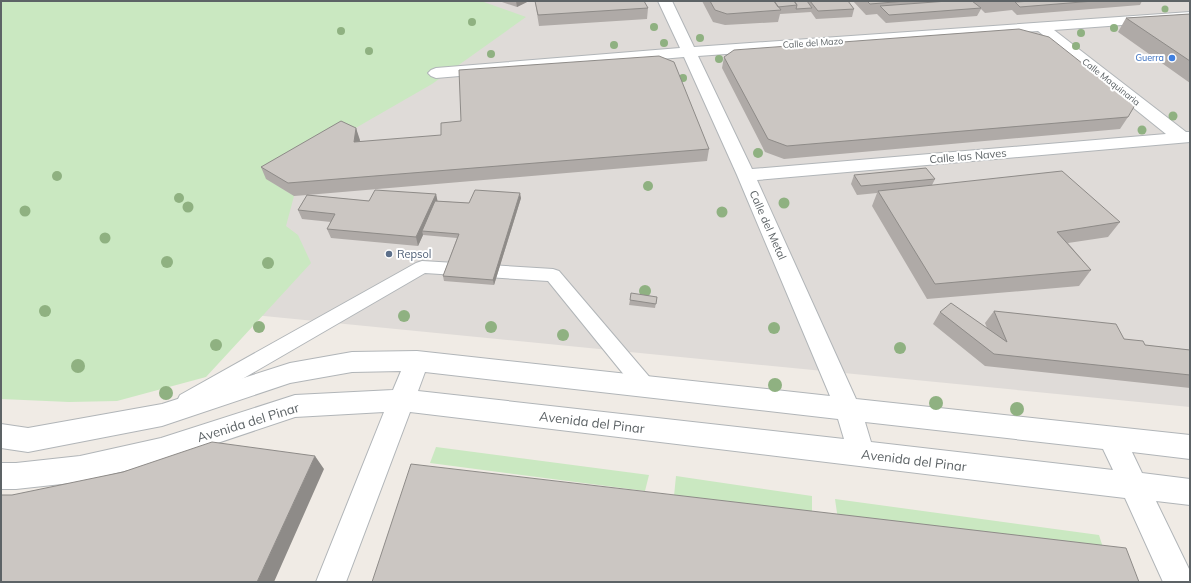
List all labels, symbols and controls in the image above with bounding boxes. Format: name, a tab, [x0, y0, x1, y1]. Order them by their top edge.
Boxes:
street label: Calle del Mazo	[782, 35, 844, 50]
place label: Guerra	[1135, 52, 1164, 63]
marker: Guerra	[1167, 53, 1177, 63]
street label: Calle Maquinaria	[1080, 56, 1142, 108]
street label: Calle las Naves	[929, 146, 1007, 166]
street label: Calle del Metal	[746, 188, 790, 262]
place label: Repsol	[397, 247, 431, 261]
marker: Repsol	[384, 249, 394, 259]
street label: Avenida del Pinar	[195, 399, 301, 445]
street label: Avenida del Pinar	[538, 408, 646, 436]
street label: Avenida del Pinar	[860, 446, 968, 474]

